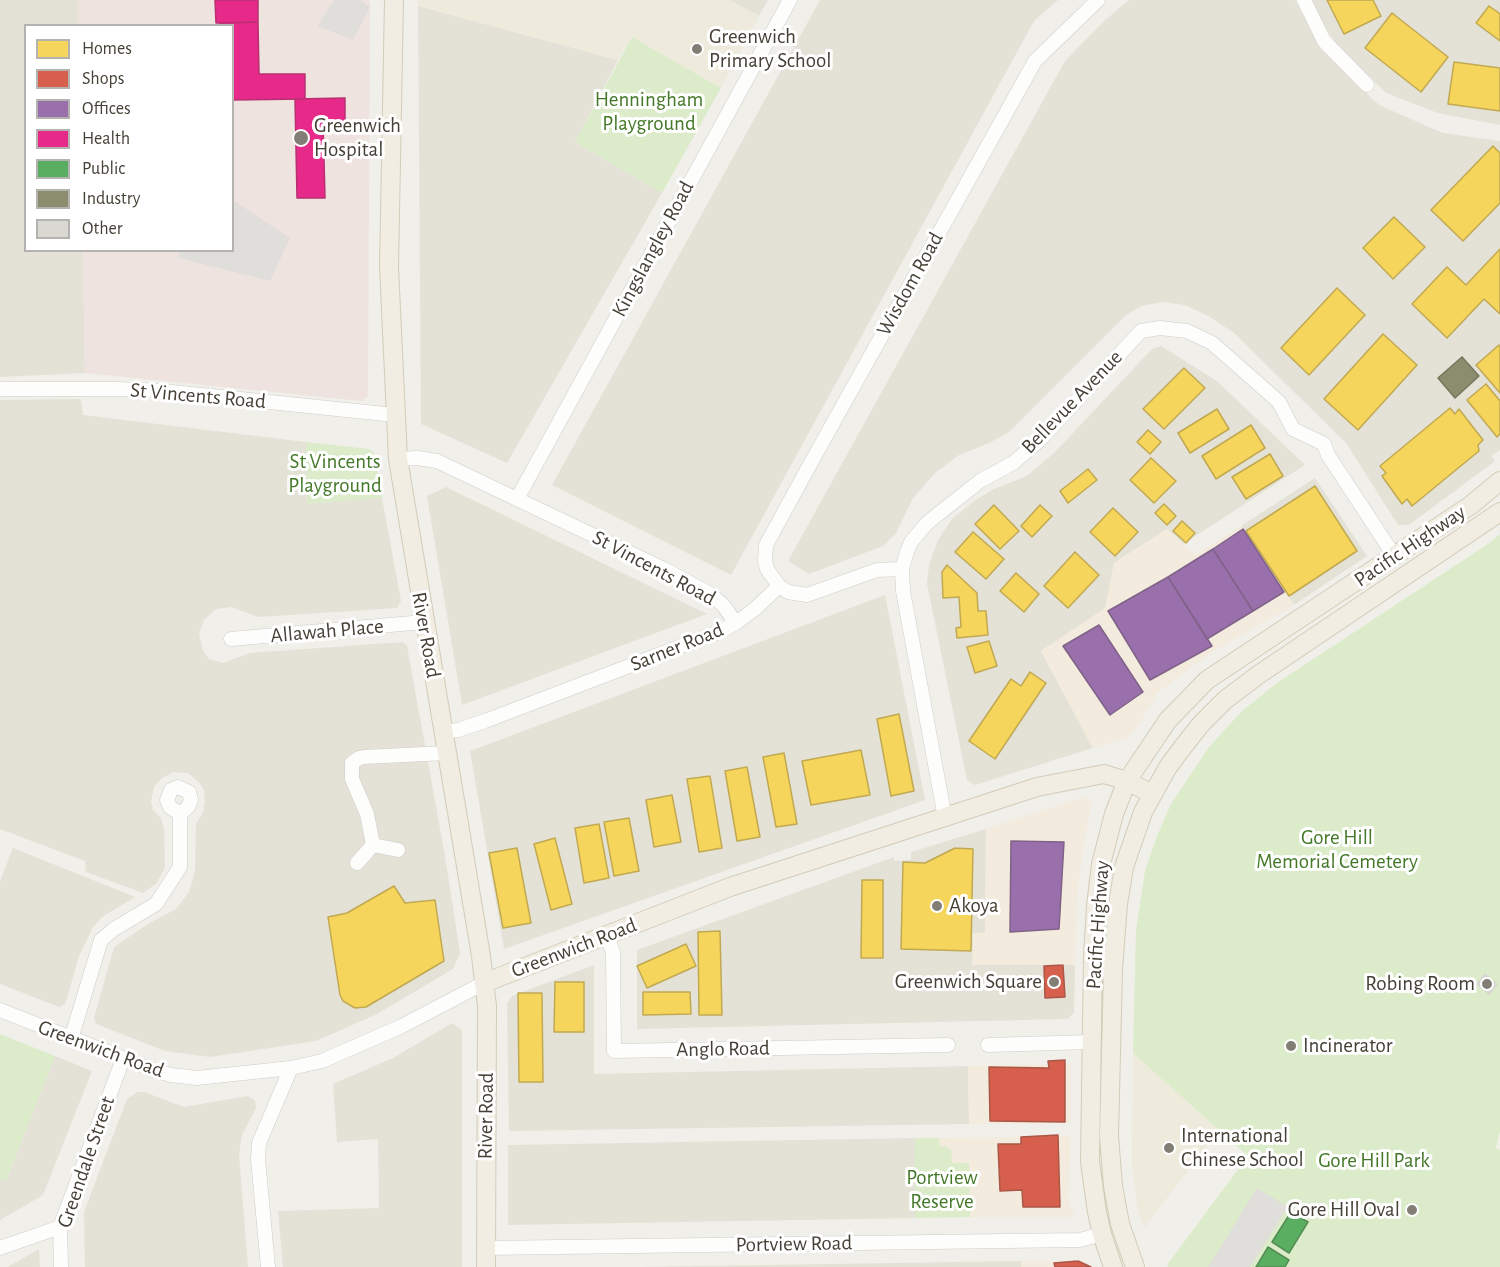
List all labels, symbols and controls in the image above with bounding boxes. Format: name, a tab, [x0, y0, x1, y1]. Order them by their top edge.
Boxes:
legend	[24, 24, 234, 252]
place label: Greenwich Primary School	[709, 24, 832, 74]
text: Homes	[82, 40, 132, 58]
marker: Greenwich Primary School	[690, 42, 704, 56]
text: Shops	[82, 70, 124, 88]
park label: Henningham Playground	[595, 87, 703, 137]
text: Offices	[82, 100, 131, 118]
place label: Greenwich Hospital	[314, 113, 401, 163]
marker: Greenwich Hospital	[292, 129, 310, 147]
text: Health	[82, 130, 130, 148]
text: Public	[82, 160, 125, 178]
street label: Kingslangley Road	[607, 177, 699, 321]
text: Industry	[82, 190, 141, 208]
text: Other	[82, 220, 123, 238]
street label: Wisdom Road	[871, 228, 949, 340]
street label: Bellevue Avenue	[1016, 345, 1128, 459]
street label: St Vincents Road	[129, 378, 267, 414]
park label: St Vincents Playground	[288, 449, 382, 499]
street label: Pacific Highway	[1350, 500, 1470, 592]
street label: St Vincents Road	[588, 525, 720, 611]
street label: River Road	[406, 590, 446, 680]
street label: Allawah Place	[269, 614, 385, 648]
street label: Sarner Road	[627, 617, 727, 677]
park label: Gore Hill Memorial Cemetery	[1256, 825, 1418, 875]
street label: Pacific Highway	[1081, 860, 1115, 990]
place label: Akoya	[949, 893, 999, 919]
marker: Akoya	[930, 899, 944, 913]
street label: Greenwich Road	[508, 913, 640, 983]
place label: Greenwich Square	[895, 969, 1042, 995]
place label: Robing Room	[1365, 971, 1475, 997]
marker: Greenwich Square	[1047, 975, 1061, 989]
marker: Robing Room	[1480, 977, 1494, 991]
street label: Greenwich Road	[35, 1015, 167, 1083]
place label: Incinerator	[1303, 1033, 1393, 1059]
street label: Anglo Road	[676, 1036, 770, 1062]
marker: Incinerator	[1284, 1039, 1298, 1053]
street label: River Road	[473, 1072, 499, 1160]
street label: Greendale Street	[52, 1093, 120, 1231]
place label: International Chinese School	[1181, 1123, 1304, 1173]
marker: International Chinese School	[1162, 1141, 1176, 1155]
park label: Gore Hill Park	[1318, 1148, 1430, 1174]
park label: Portview Reserve	[906, 1165, 978, 1215]
place label: Gore Hill Oval	[1288, 1197, 1400, 1223]
marker: Gore Hill Oval	[1405, 1203, 1419, 1217]
street label: Portview Road	[735, 1230, 853, 1258]

